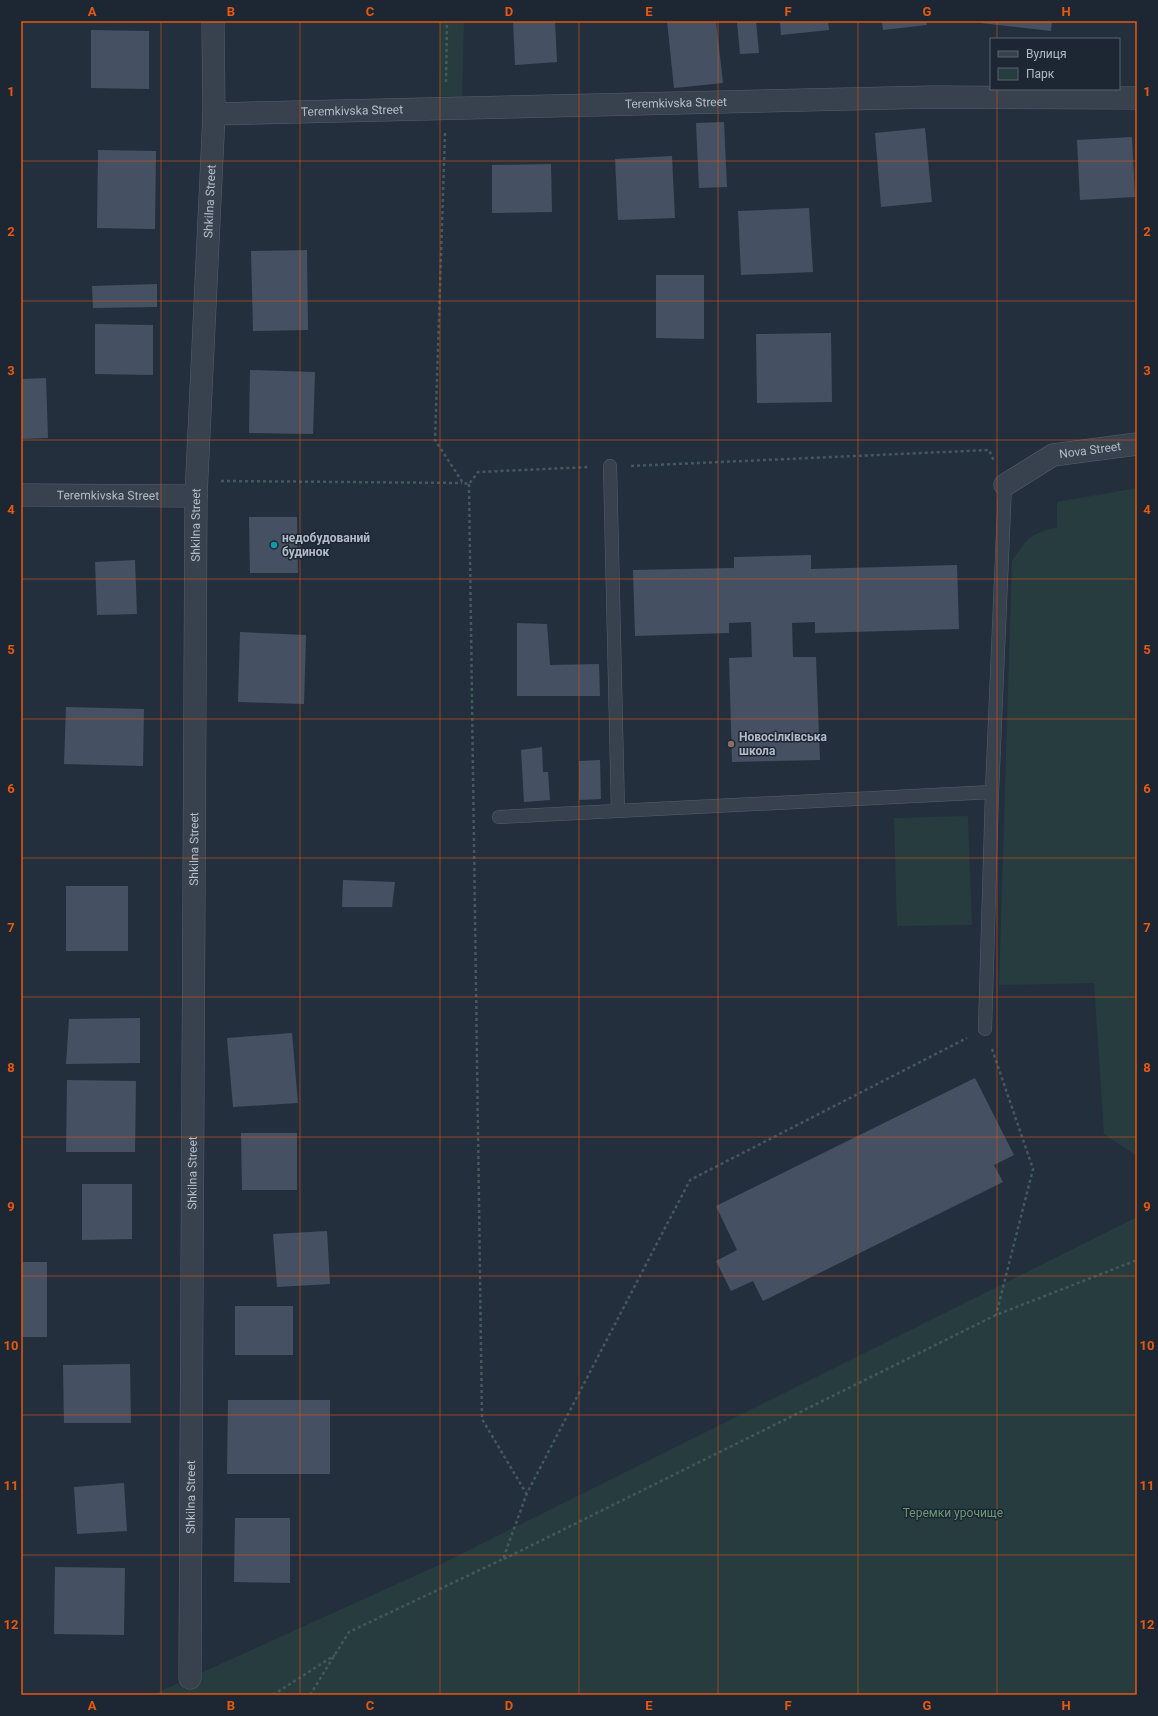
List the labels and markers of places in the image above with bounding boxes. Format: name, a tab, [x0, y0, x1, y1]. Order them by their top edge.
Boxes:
place label: недобудований будинок	[282, 531, 370, 559]
marker: недобудований будинок	[269, 540, 279, 550]
place label: Новосілківська школа	[739, 730, 827, 758]
marker: Новосілківська школа	[726, 739, 736, 749]

